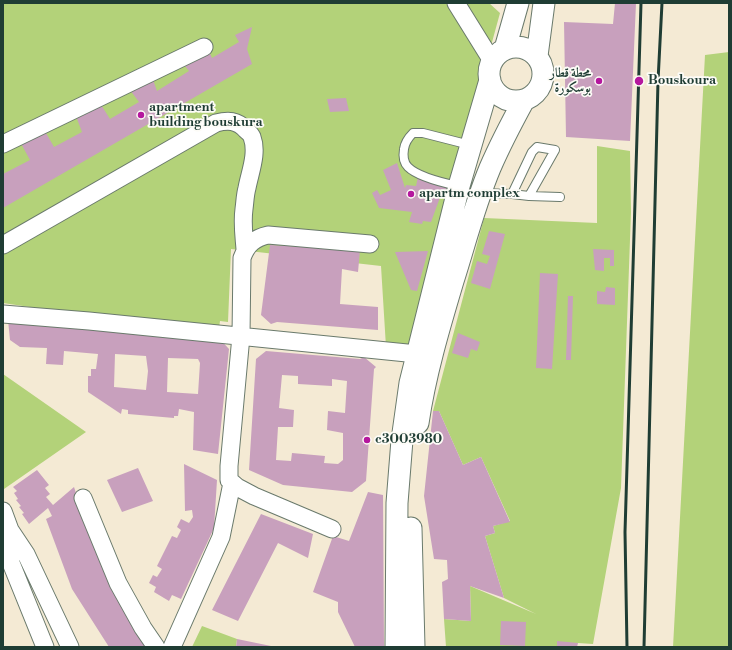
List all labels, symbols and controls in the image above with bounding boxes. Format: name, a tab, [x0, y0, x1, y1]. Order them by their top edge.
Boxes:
place label: محطة قطار بوسكورة	[550, 66, 591, 97]
place label: Bouskoura	[648, 73, 716, 89]
marker: Bouskoura	[633, 75, 645, 87]
marker: محطة قطار بوسكورة	[594, 76, 604, 86]
place label: apartment building bouskura	[149, 100, 262, 131]
marker: apartment building bouskura	[136, 110, 146, 120]
place label: apartm complex	[419, 186, 520, 202]
marker: apartm complex	[406, 189, 416, 199]
place label: c3003980	[375, 432, 442, 448]
marker: c3003980	[362, 435, 372, 445]

